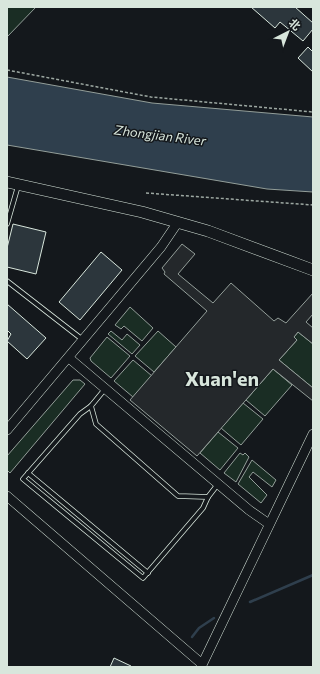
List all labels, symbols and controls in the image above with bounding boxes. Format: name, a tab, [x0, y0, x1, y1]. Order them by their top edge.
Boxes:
north arrow	[268, 12, 308, 52]
text: 北	[287, 16, 303, 33]
water label: Zhongjian River	[112, 121, 208, 149]
district label: Xuan'en	[185, 366, 259, 390]

